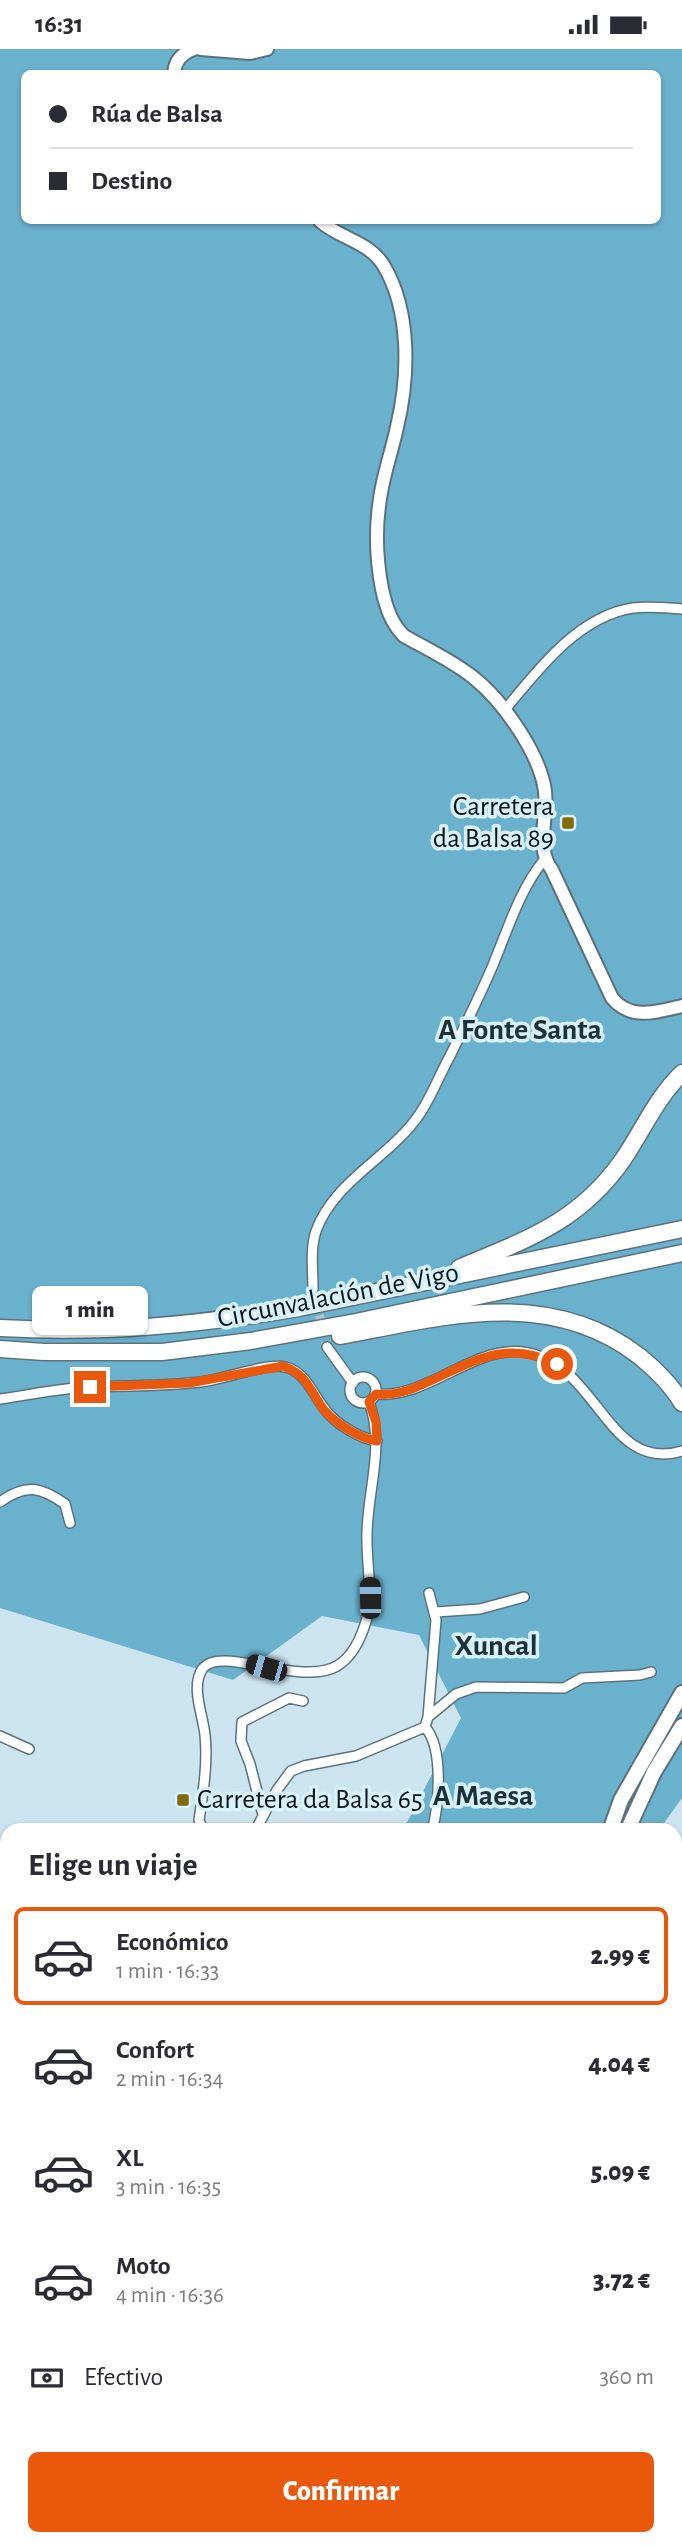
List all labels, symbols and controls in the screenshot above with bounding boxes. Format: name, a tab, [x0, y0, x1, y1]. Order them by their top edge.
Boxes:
text: 16:31	[35, 11, 83, 37]
text: Rúa de Balsa	[91, 101, 223, 127]
text: Destino	[91, 168, 172, 194]
place label: Carretera da Balsa 89	[433, 793, 554, 853]
marker: Carretera da Balsa 89	[560, 815, 576, 831]
district label: A Fonte Santa	[438, 1015, 602, 1045]
street label: Circunvalación de Vigo	[215, 1259, 461, 1333]
callout: 1 min	[32, 1285, 148, 1335]
text: 1 min	[66, 1299, 114, 1322]
route start	[541, 1348, 573, 1380]
route end	[74, 1371, 106, 1403]
car	[360, 1577, 381, 1619]
district label: Xuncal	[454, 1631, 538, 1661]
car	[243, 1652, 290, 1684]
district label: A Maesa	[433, 1781, 533, 1811]
place label: Carretera da Balsa 65	[197, 1786, 423, 1814]
marker: Carretera da Balsa 65	[175, 1792, 191, 1808]
text: Elige un viaje	[28, 1849, 198, 1881]
icon: car	[32, 1925, 95, 1988]
text: Económico	[116, 1929, 229, 1955]
text: 2.99 €	[590, 1943, 650, 1969]
text: 1 min · 16:33	[116, 1960, 219, 1983]
icon: car	[32, 2033, 95, 2096]
text: Confort	[116, 2037, 194, 2063]
text: 4.04 €	[588, 2051, 650, 2077]
text: 2 min · 16:34	[116, 2068, 223, 2091]
icon: car	[32, 2141, 95, 2204]
text: XL	[116, 2145, 143, 2171]
text: 5.09 €	[591, 2159, 650, 2185]
text: 3 min · 16:35	[116, 2176, 221, 2199]
icon: car	[32, 2249, 95, 2312]
text: Moto	[116, 2253, 171, 2279]
text: 3.72 €	[593, 2267, 650, 2293]
text: 4 min · 16:36	[116, 2284, 224, 2307]
icon: cash	[28, 2359, 66, 2397]
text: Efectivo	[84, 2364, 163, 2390]
text: 360 m	[599, 2366, 654, 2389]
button: Confirmar	[28, 2452, 654, 2532]

